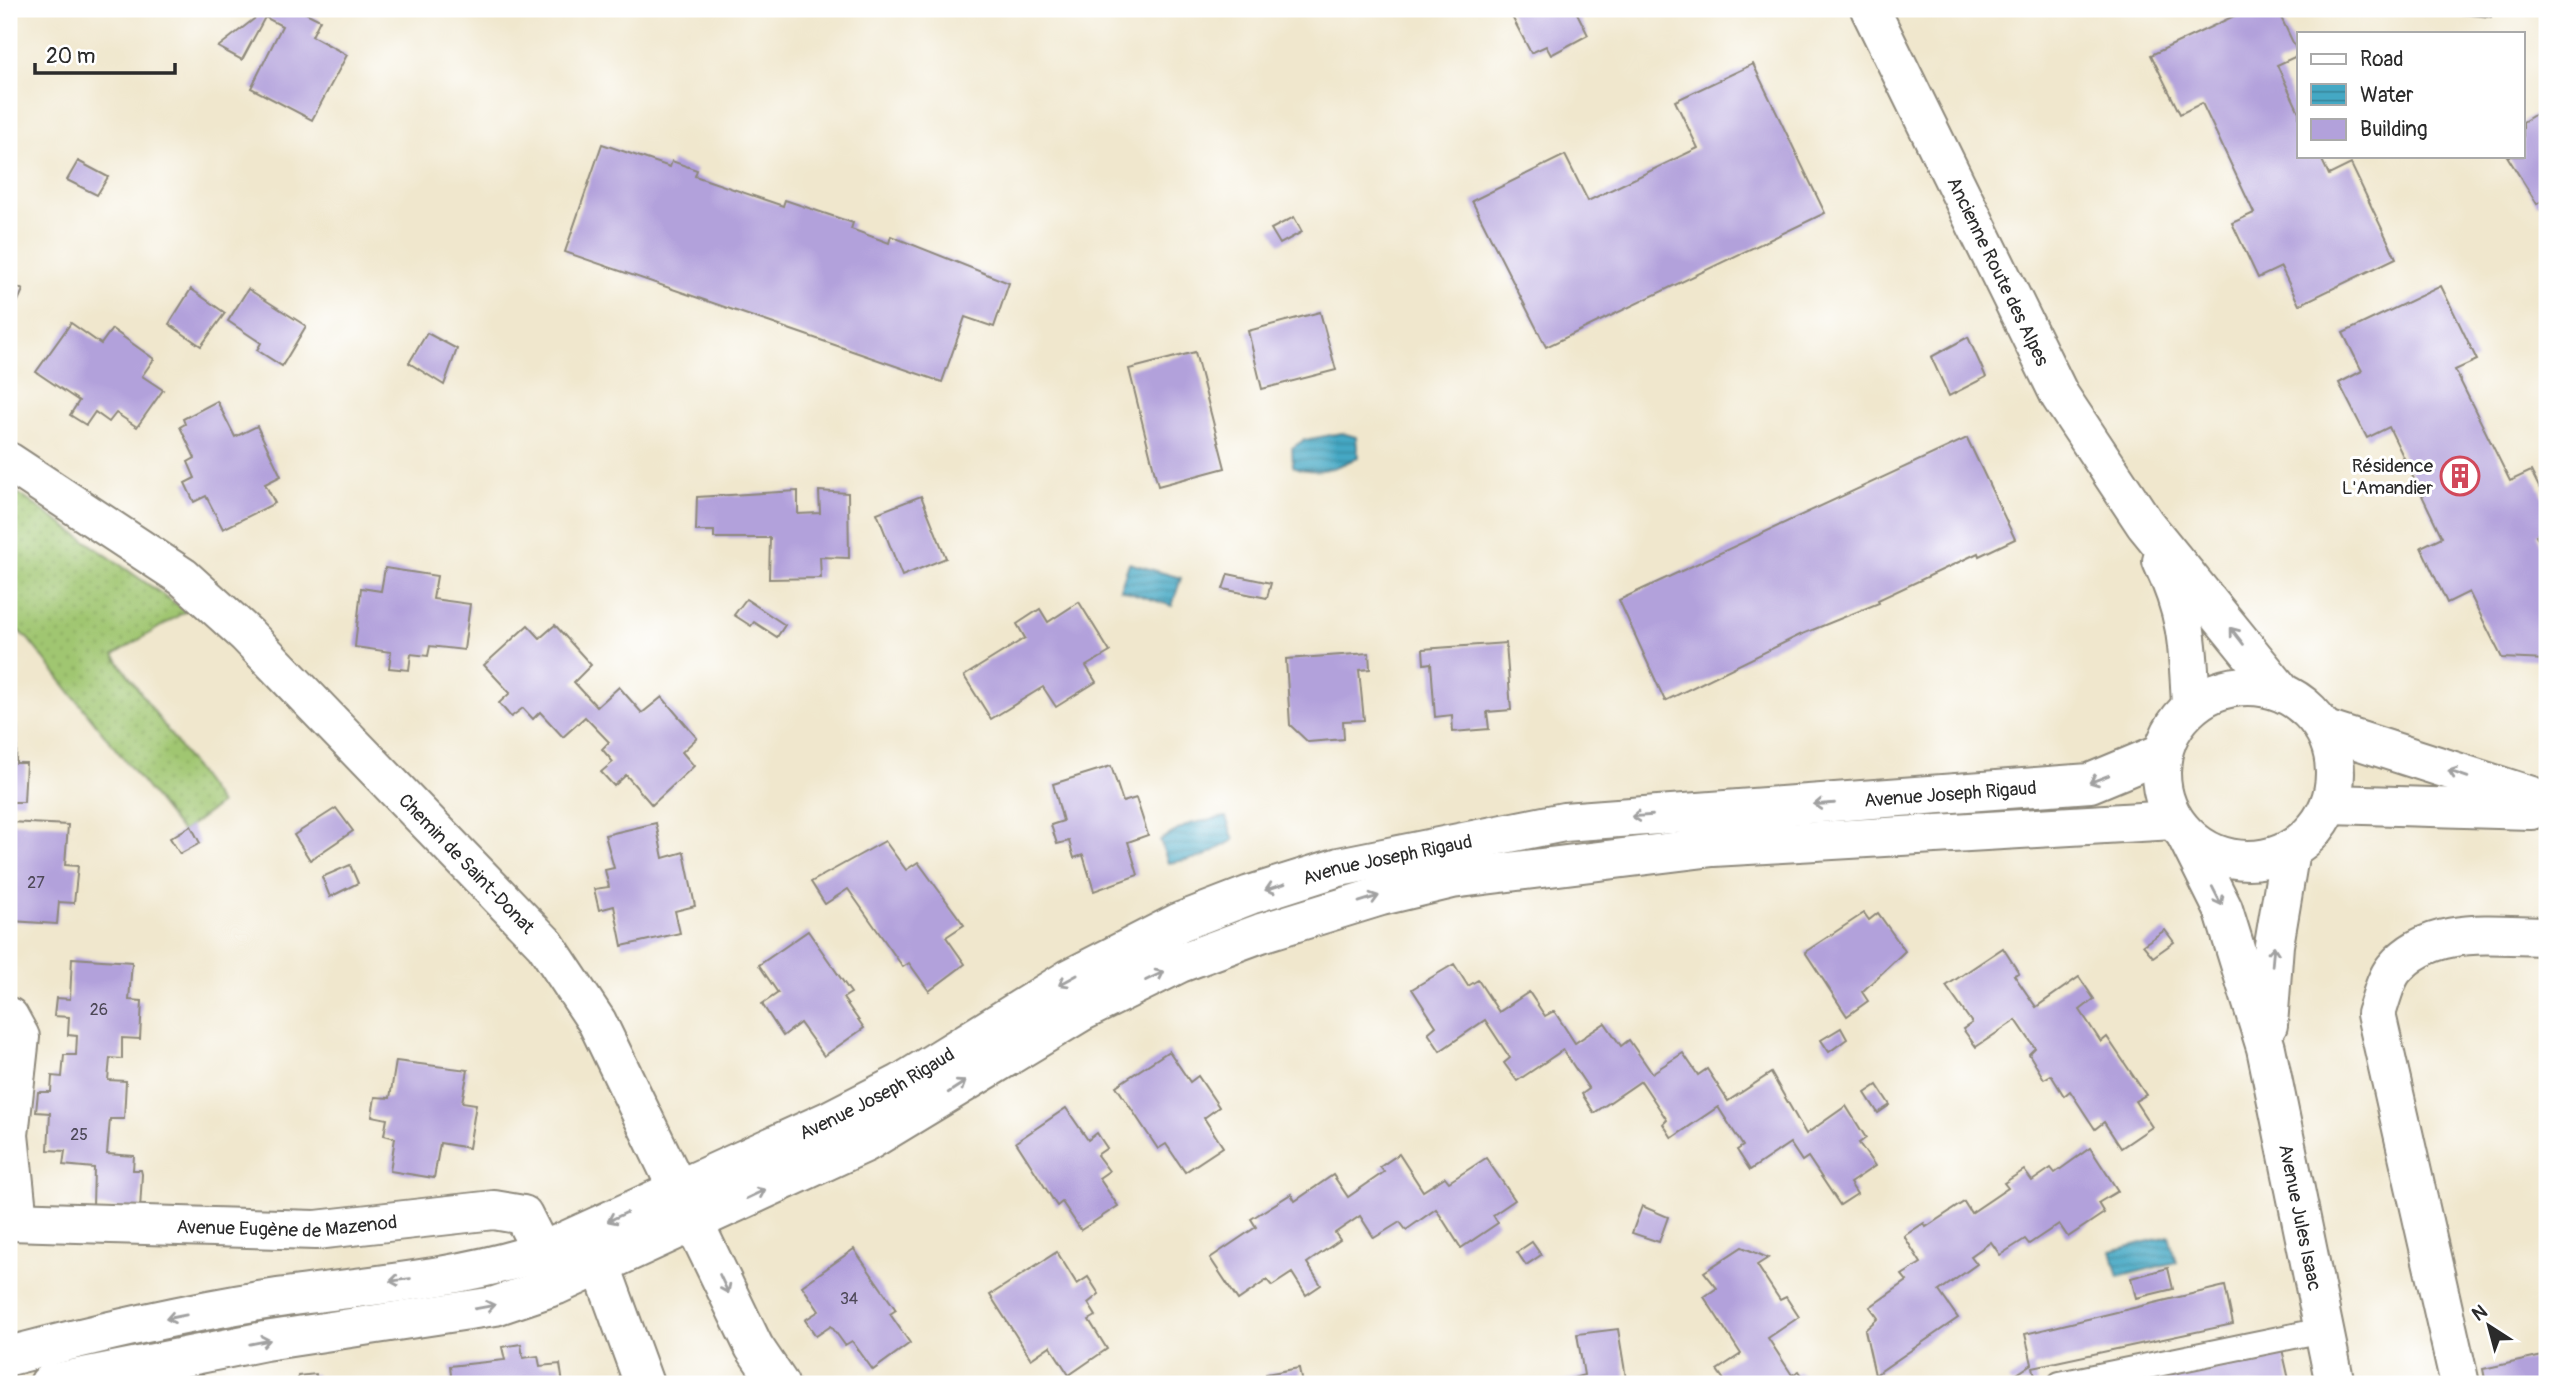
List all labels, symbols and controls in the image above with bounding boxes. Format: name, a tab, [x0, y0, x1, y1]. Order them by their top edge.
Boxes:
scale bar	[35, 32, 175, 76]
legend	[2297, 32, 2524, 158]
text: 20 m	[46, 43, 95, 70]
text: Road	[2360, 46, 2404, 73]
text: Water	[2360, 82, 2414, 109]
text: Building	[2360, 116, 2427, 143]
street label: Ancienne Route des Alpes	[1941, 173, 2054, 370]
place label: Résidence L'Amandier	[2342, 454, 2434, 500]
building icon: Résidence L'Amandier	[2439, 455, 2481, 497]
one-way arrow	[2230, 628, 2245, 646]
one-way arrow	[2448, 767, 2470, 779]
one-way arrow	[2088, 774, 2110, 786]
street label: Avenue Joseph Rigaud	[1863, 776, 2038, 813]
street label: Chemin de Saint-Donat	[393, 789, 540, 939]
one-way arrow	[1813, 798, 1836, 811]
one-way arrow	[1631, 810, 1654, 823]
street label: Avenue Joseph Rigaud	[1300, 830, 1474, 891]
house number: 27	[27, 873, 45, 893]
one-way arrow	[1265, 882, 1287, 894]
one-way arrow	[2210, 885, 2224, 906]
one-way arrow	[1358, 892, 1380, 905]
one-way arrow	[2267, 945, 2280, 968]
one-way arrow	[1144, 968, 1165, 982]
one-way arrow	[1058, 974, 1079, 987]
house number: 26	[90, 1000, 108, 1020]
street label: Avenue Joseph Rigaud	[795, 1042, 959, 1145]
one-way arrow	[947, 1080, 967, 1094]
house number: 25	[70, 1125, 88, 1145]
street label: Avenue Jules Isaac	[2273, 1142, 2327, 1293]
one-way arrow	[746, 1186, 767, 1199]
street label: Avenue Eugène de Mazenod	[176, 1210, 398, 1243]
one-way arrow	[607, 1210, 628, 1224]
one-way arrow	[718, 1273, 731, 1294]
one-way arrow	[390, 1274, 412, 1287]
house number: 34	[840, 1289, 858, 1309]
north arrow	[2454, 1292, 2524, 1362]
text: N	[2467, 1299, 2492, 1327]
one-way arrow	[473, 1300, 496, 1313]
one-way arrow	[165, 1311, 188, 1325]
one-way arrow	[248, 1335, 271, 1348]

